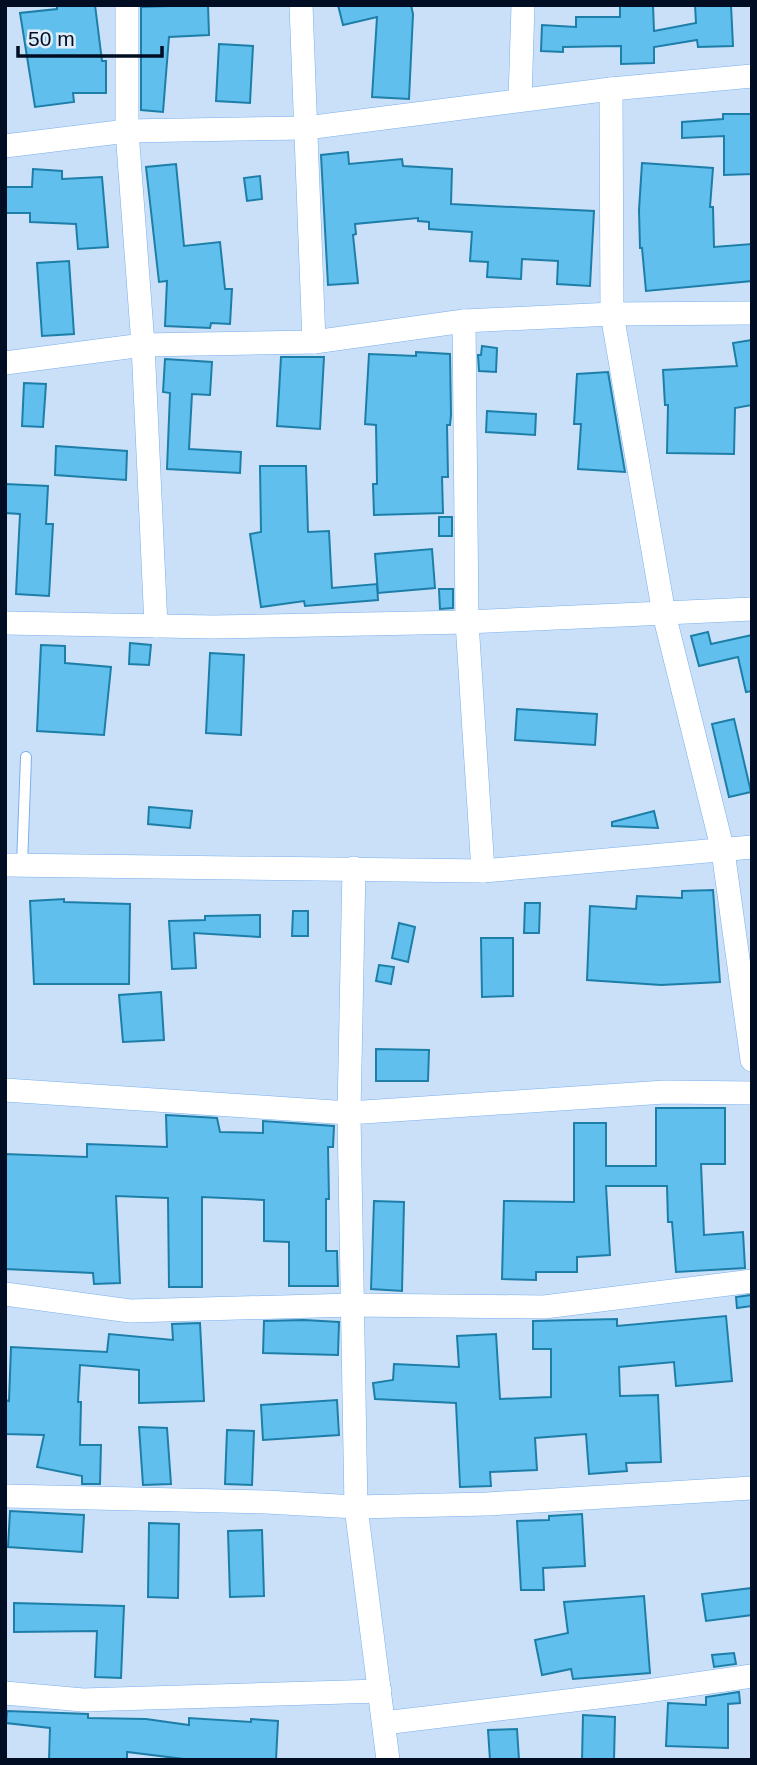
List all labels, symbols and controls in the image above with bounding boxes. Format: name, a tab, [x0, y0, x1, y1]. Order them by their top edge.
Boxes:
scale bar	[18, 14, 161, 58]
text: 50 m	[28, 27, 75, 50]

